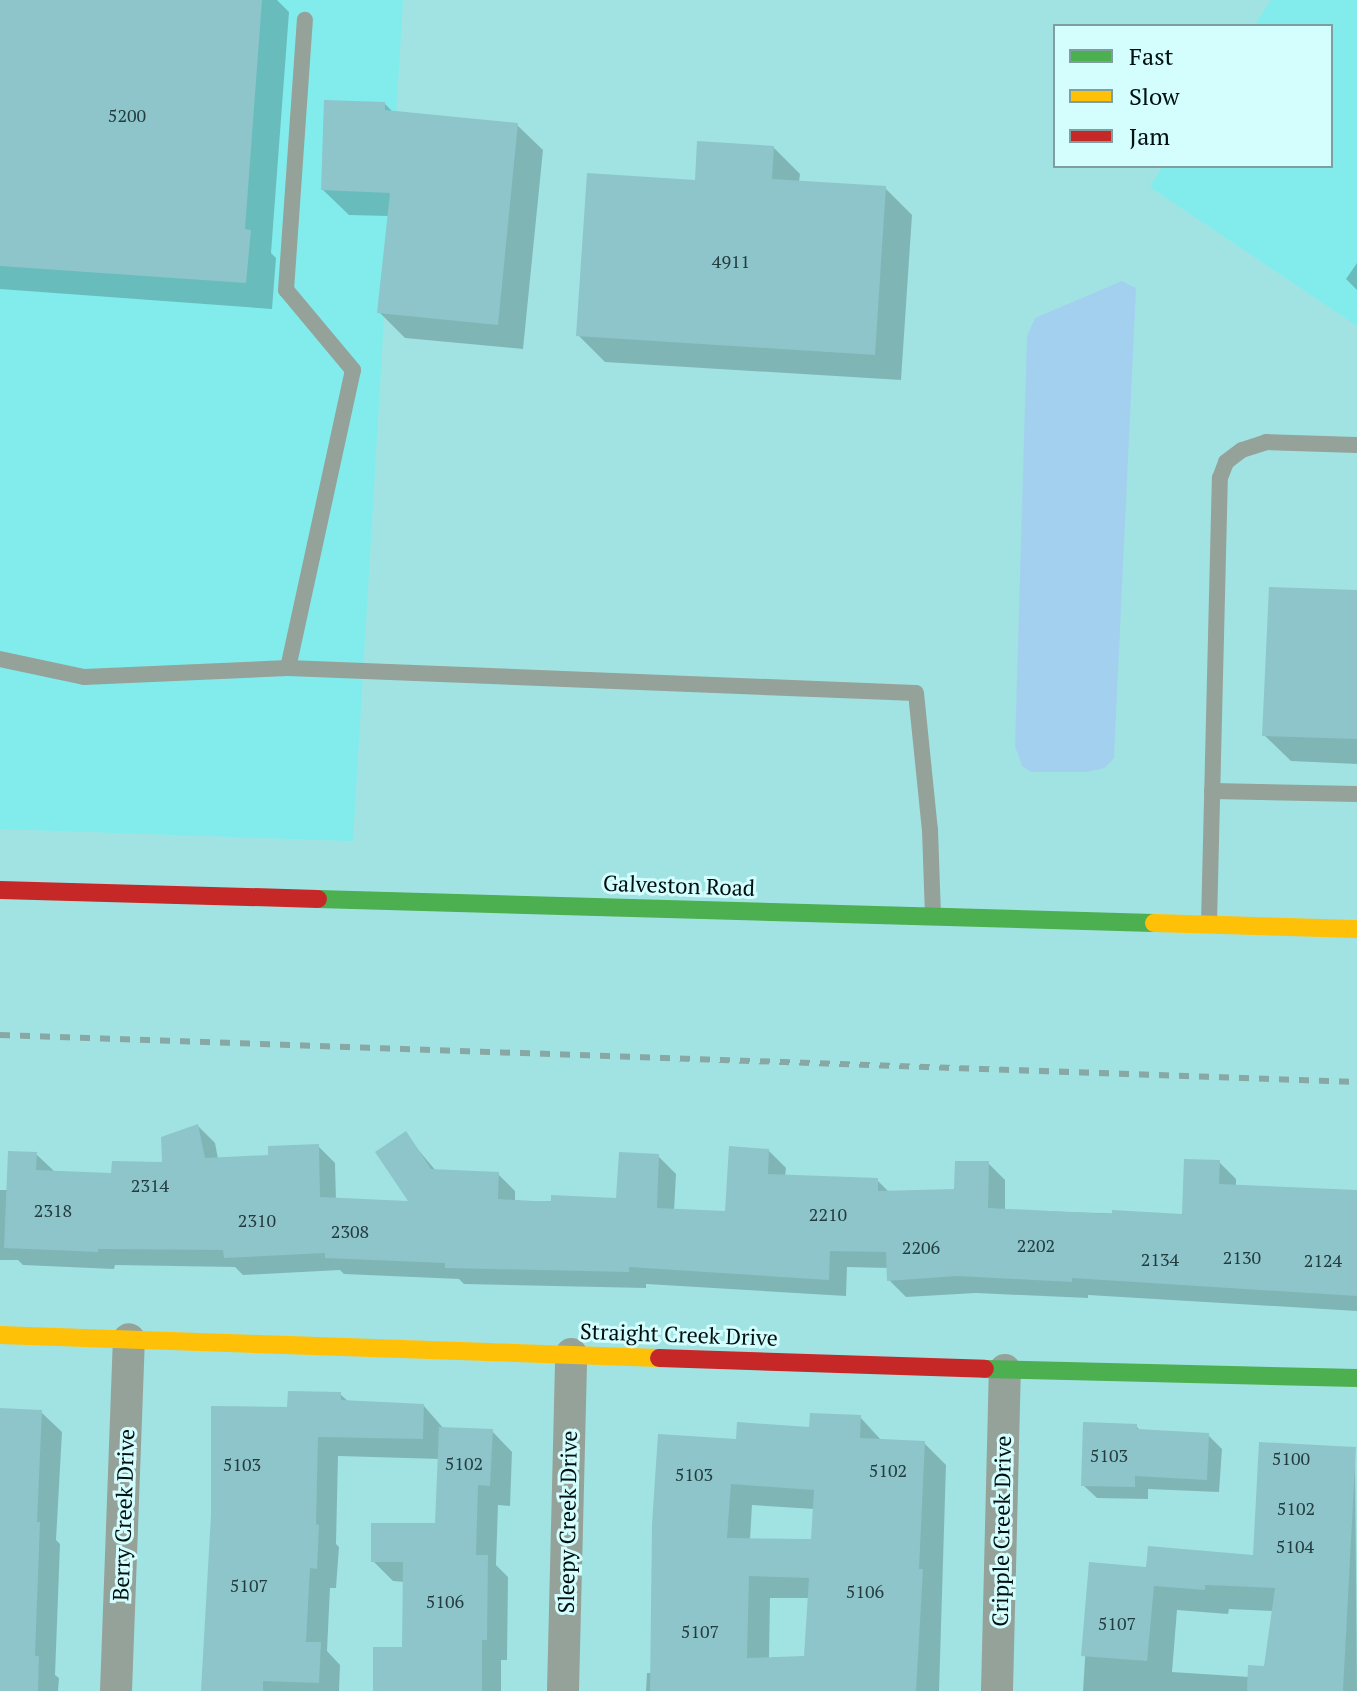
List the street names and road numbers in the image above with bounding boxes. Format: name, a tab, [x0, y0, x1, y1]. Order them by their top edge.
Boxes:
street label: Galveston Road	[603, 869, 755, 901]
street label: Straight Creek Drive	[580, 1317, 778, 1351]
street label: Berry Creek Drive	[107, 1428, 139, 1602]
street label: Sleepy Creek Drive	[552, 1430, 582, 1614]
street label: Cripple Creek Drive	[986, 1435, 1016, 1627]

